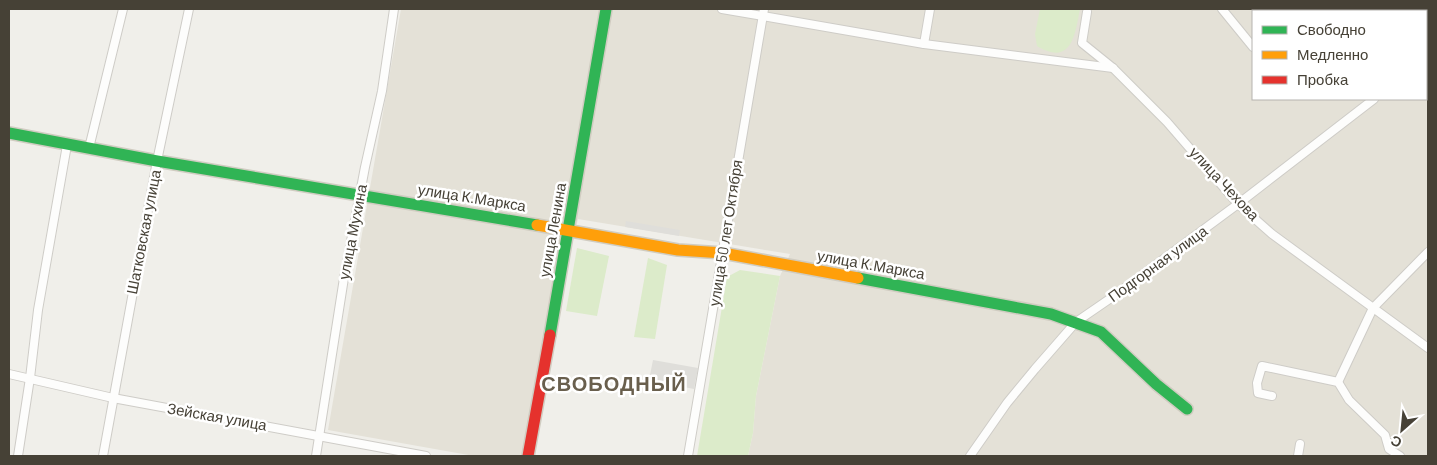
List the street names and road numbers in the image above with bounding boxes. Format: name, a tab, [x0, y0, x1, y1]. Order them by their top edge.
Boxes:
street label: улица Чехова	[1186, 143, 1264, 224]
street label: улица 50 лет Октября	[705, 158, 745, 307]
street label: Шатковская улица	[122, 167, 164, 296]
street label: улица К.Маркса	[417, 180, 528, 215]
street label: улица Ленина	[535, 180, 569, 279]
street label: улица Мухина	[334, 182, 370, 281]
street label: Подгорная улица	[1104, 221, 1211, 305]
street label: улица К.Маркса	[816, 246, 927, 282]
street label: Зейская улица	[166, 398, 269, 434]

